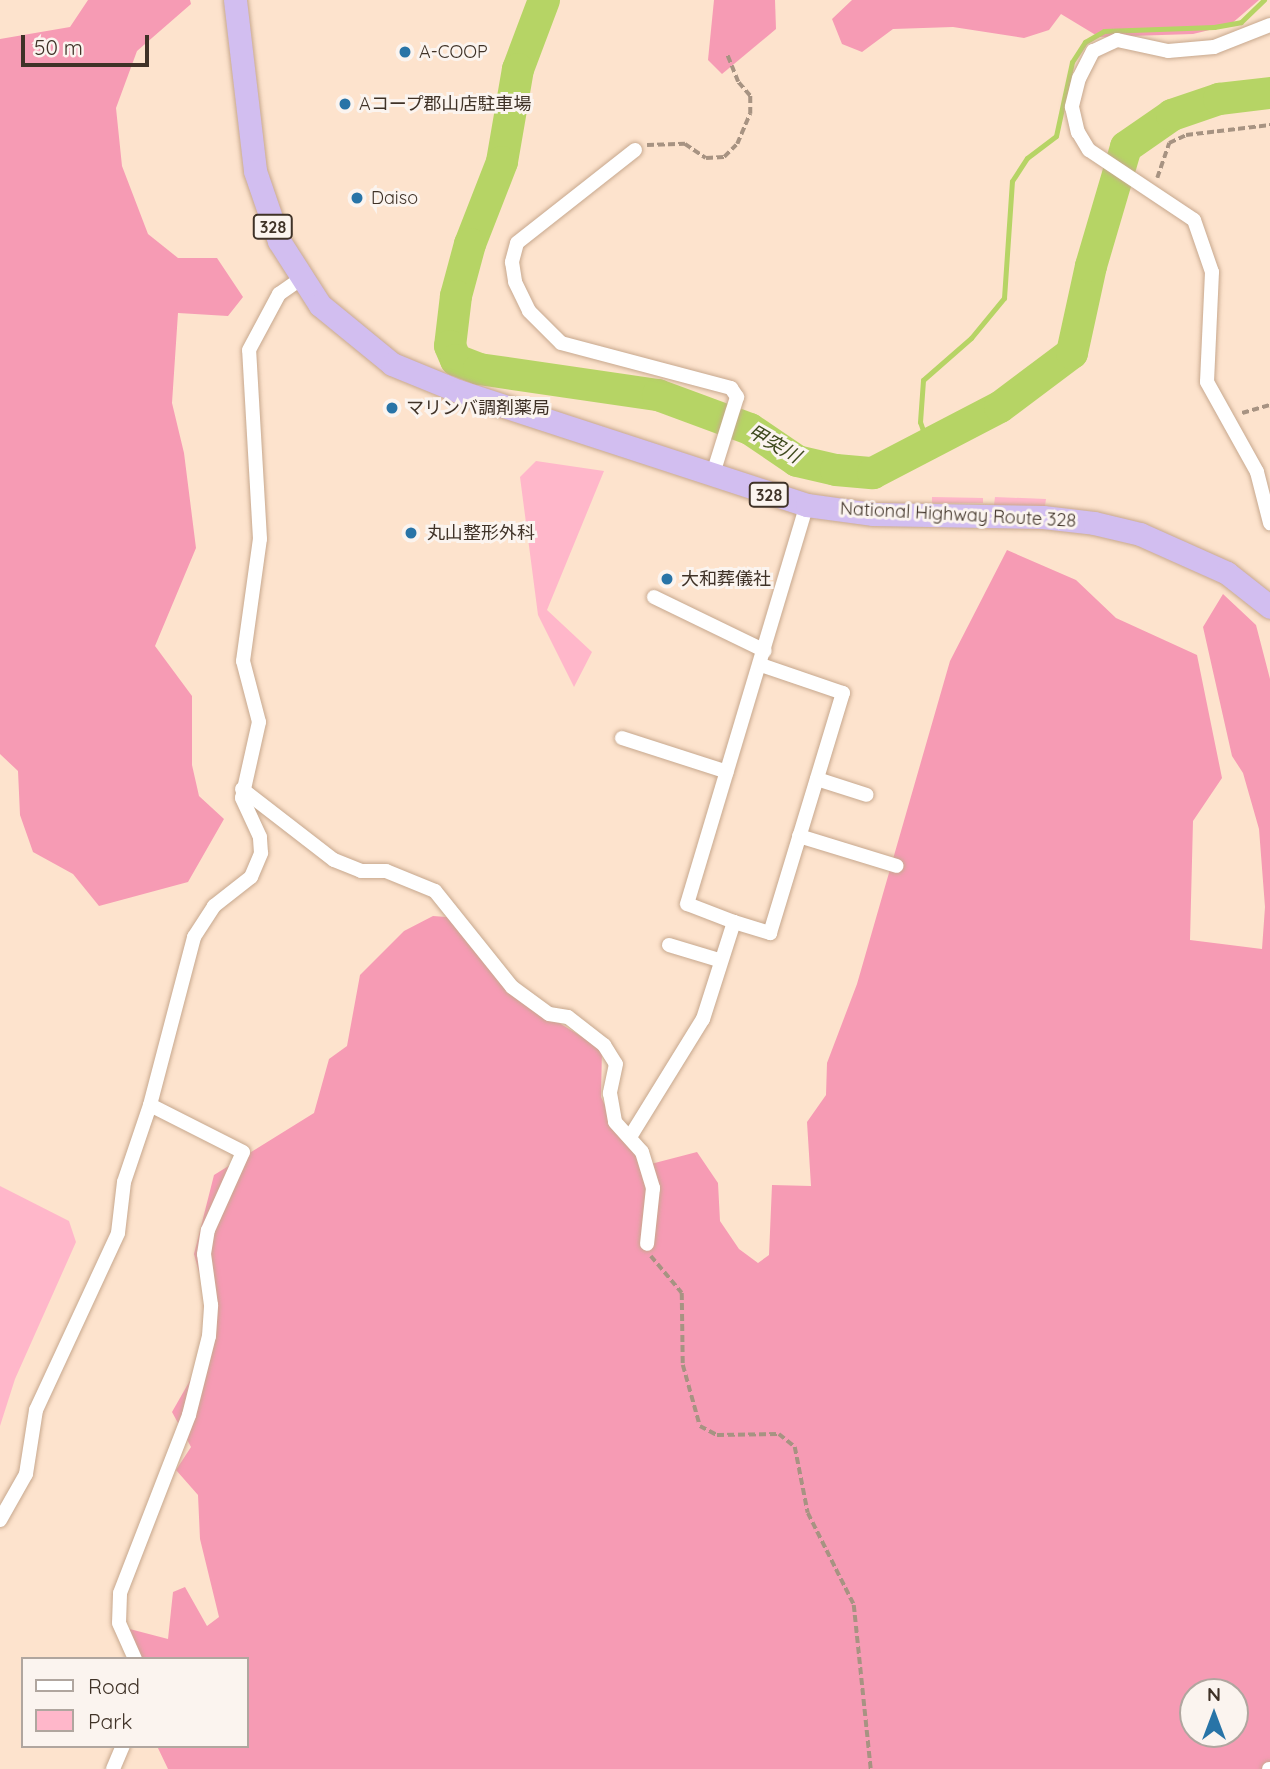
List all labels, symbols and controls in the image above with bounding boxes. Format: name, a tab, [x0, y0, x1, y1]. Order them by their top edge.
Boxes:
scale bar	[24, 21, 152, 65]
text: 50 m	[34, 34, 83, 60]
place label: A-COOP	[419, 41, 488, 63]
marker: A-COOP	[397, 44, 413, 60]
place label: Aコープ郡山店駐車場	[359, 93, 533, 115]
marker: Aコープ郡山店駐車場	[337, 96, 353, 112]
place label: Daiso	[371, 187, 418, 209]
marker: Daiso	[349, 190, 365, 206]
road number: 328	[252, 215, 294, 240]
place label: マリンバ調剤薬局	[406, 397, 550, 419]
marker: マリンバ調剤薬局	[384, 400, 400, 416]
water label: 甲突川	[744, 420, 804, 468]
road number: 328	[748, 482, 790, 508]
street label: National Highway Route 328	[839, 498, 1077, 532]
place label: 丸山整形外科	[427, 522, 535, 544]
marker: 丸山整形外科	[401, 523, 421, 543]
place label: 大和葬儀社	[681, 568, 771, 590]
marker: 大和葬儀社	[659, 571, 675, 587]
legend	[21, 1657, 248, 1748]
text: Road	[88, 1673, 140, 1699]
north arrow	[1179, 1678, 1249, 1748]
text: N	[1207, 1682, 1221, 1706]
text: Park	[88, 1708, 132, 1734]

